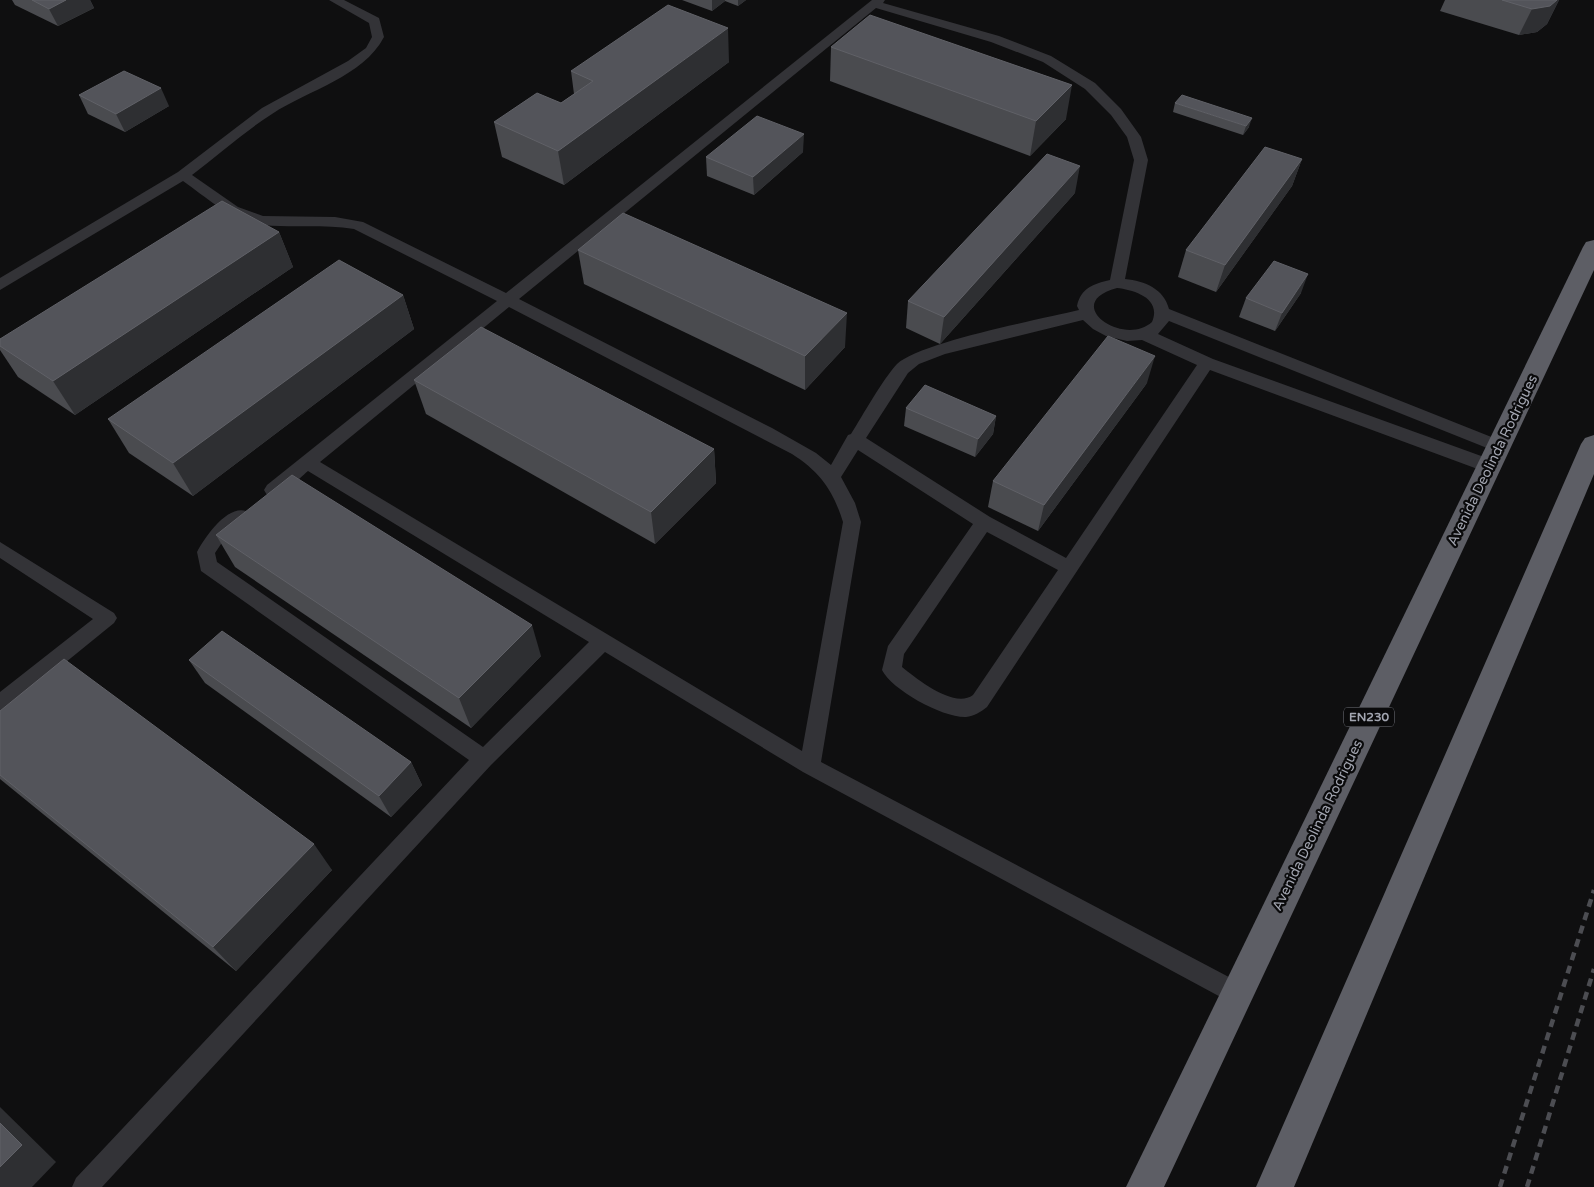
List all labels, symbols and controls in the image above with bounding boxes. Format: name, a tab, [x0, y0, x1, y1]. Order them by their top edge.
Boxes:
street label: Avenida Deolinda Rodrigues	[1444, 372, 1541, 549]
road number: EN230	[1344, 708, 1394, 726]
street label: Avenida Deolinda Rodrigues	[1269, 737, 1366, 914]

